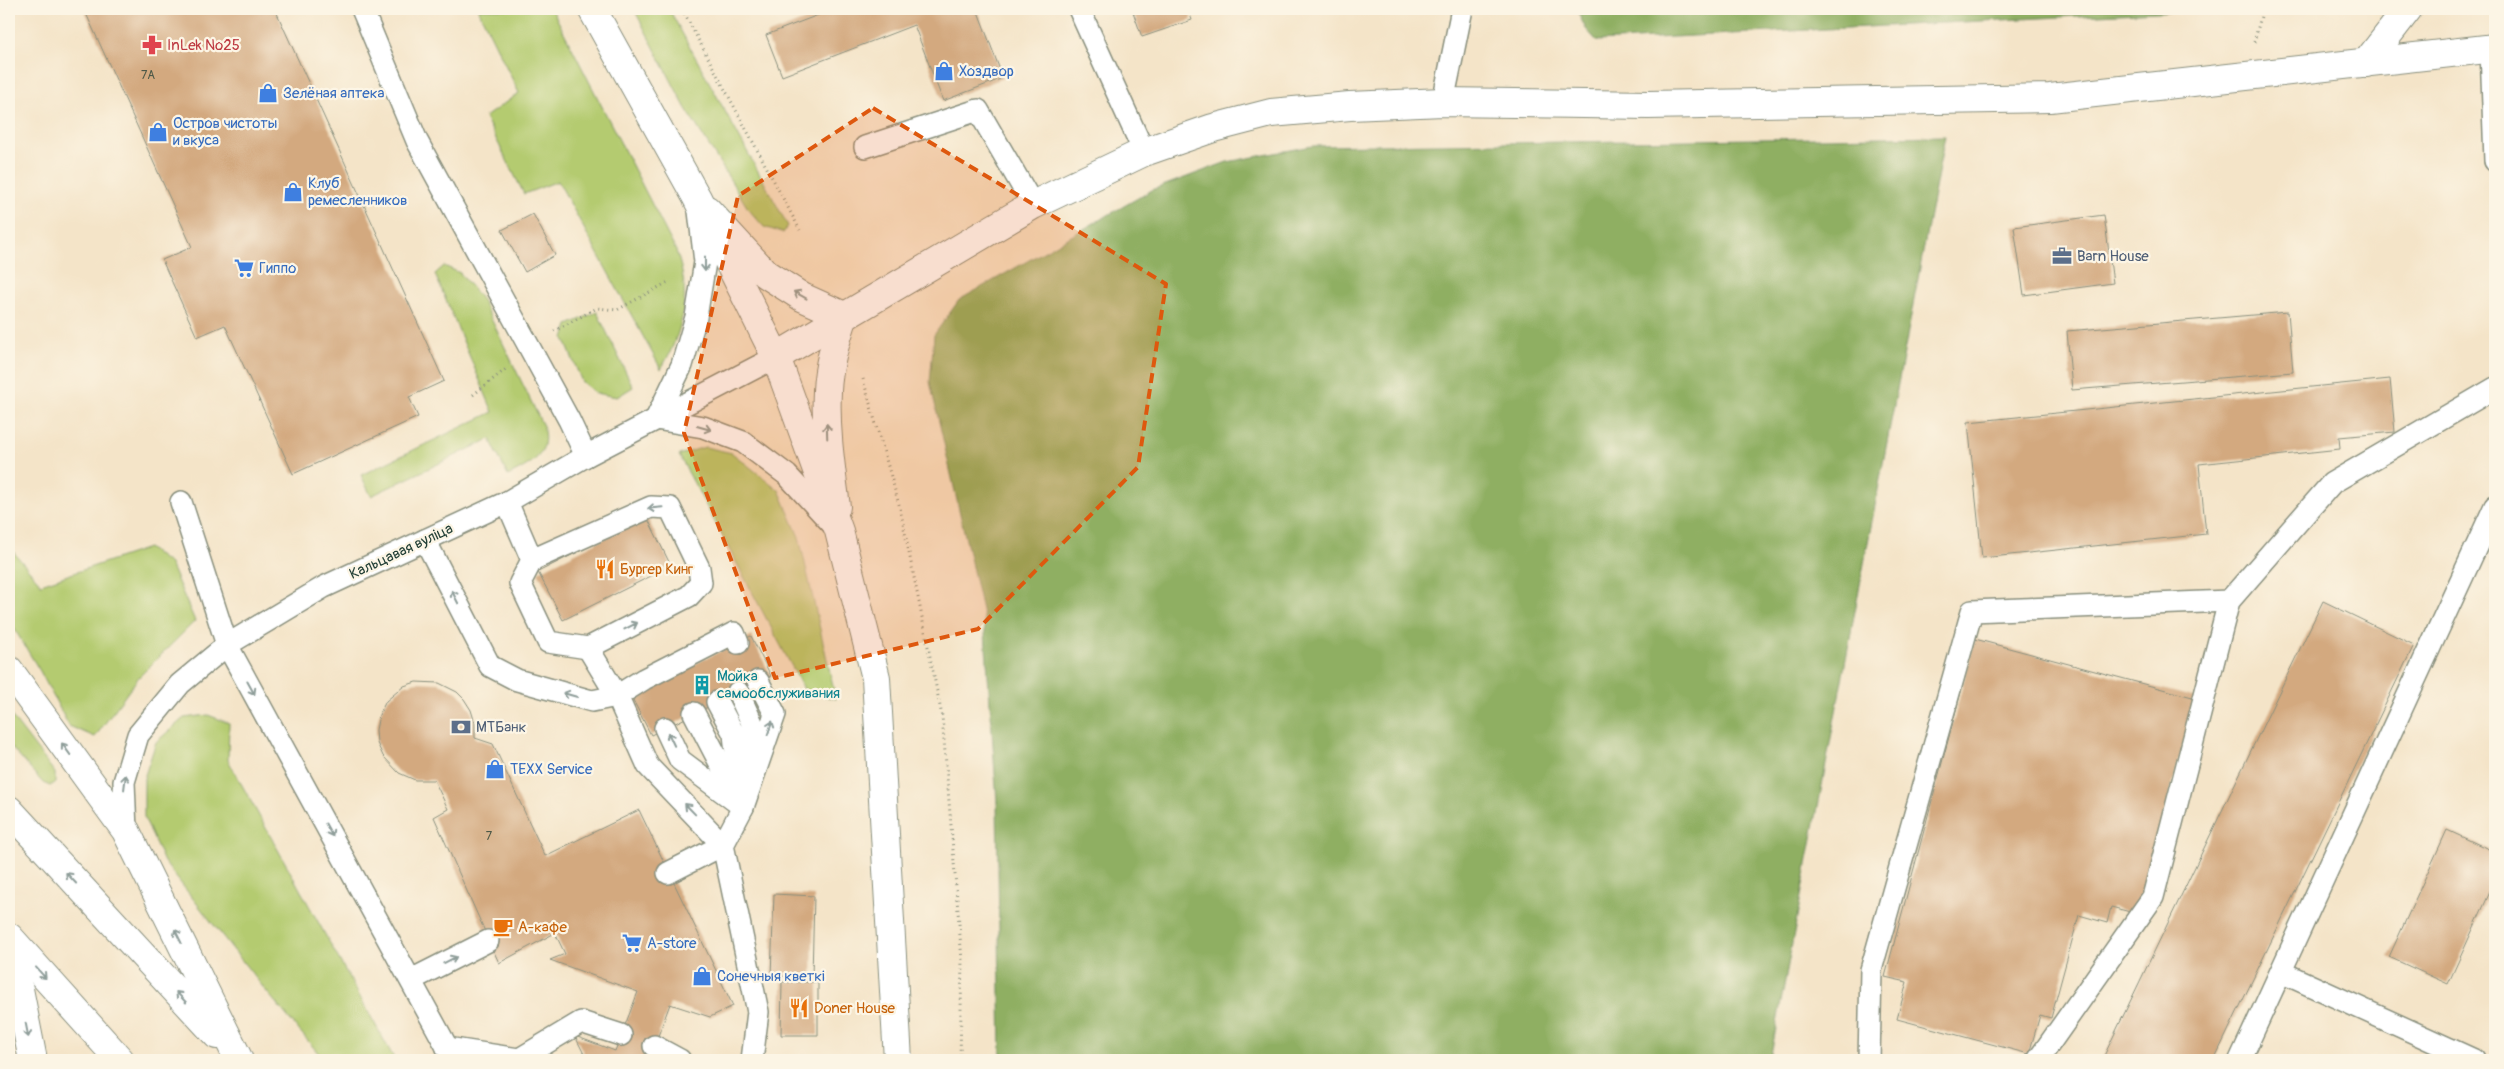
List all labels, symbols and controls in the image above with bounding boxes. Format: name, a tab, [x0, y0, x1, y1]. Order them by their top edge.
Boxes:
pharmacy icon: InLek №25	[141, 34, 163, 56]
place label: InLek №25	[167, 36, 240, 55]
shop icon: Хоздвор	[933, 60, 955, 82]
place label: Хоздвор	[959, 62, 1014, 81]
house number: 7А	[141, 68, 155, 83]
shop icon: Зелёная аптека	[257, 82, 279, 104]
place label: Зелёная аптека	[283, 84, 384, 103]
place label: Остров чистоты и вкуса	[173, 114, 277, 150]
shop icon: Остров чистоты и вкуса	[147, 121, 169, 143]
place label: Клуб ремесленников	[308, 174, 407, 210]
shop icon: Клуб ремесленников	[282, 181, 304, 203]
office icon: Barn House	[2051, 245, 2073, 267]
place label: Barn House	[2077, 247, 2149, 266]
one-way arrow	[700, 255, 709, 271]
supermarket icon: Гиппо	[233, 257, 255, 279]
place label: Гиппо	[259, 259, 296, 278]
one-way arrow	[793, 290, 808, 300]
one-way arrow	[823, 423, 832, 439]
one-way arrow	[696, 424, 712, 433]
one-way arrow	[647, 504, 663, 513]
street label: Кальцавая вуліца	[346, 519, 456, 584]
restaurant icon: Бургер Кинг	[594, 558, 616, 580]
place label: Бургер Кинг	[620, 560, 693, 579]
one-way arrow	[450, 590, 460, 605]
one-way arrow	[623, 621, 638, 630]
place label: Мойка самообслуживания	[717, 667, 840, 703]
building icon: Мойка самообслуживания	[691, 674, 713, 696]
one-way arrow	[246, 680, 256, 694]
one-way arrow	[562, 690, 578, 700]
bank icon: МТБанк	[450, 716, 472, 738]
place label: МТБанк	[476, 718, 527, 737]
one-way arrow	[766, 721, 775, 737]
one-way arrow	[665, 732, 675, 747]
one-way arrow	[61, 742, 71, 756]
shop icon: TEXX Service	[484, 758, 506, 780]
place label: TEXX Service	[510, 760, 593, 779]
one-way arrow	[120, 774, 130, 790]
one-way arrow	[684, 803, 696, 816]
one-way arrow	[324, 823, 334, 837]
house number: 7	[486, 829, 493, 844]
one-way arrow	[65, 871, 77, 884]
cafe icon: А-кафе	[492, 916, 514, 938]
place label: А-кафе	[518, 918, 567, 937]
one-way arrow	[173, 929, 182, 944]
supermarket icon: A-store	[621, 932, 643, 954]
place label: A-store	[647, 934, 697, 953]
one-way arrow	[442, 955, 457, 965]
shop icon: Сонечныя кветкі	[691, 965, 713, 987]
one-way arrow	[36, 967, 47, 980]
place label: Сонечныя кветкі	[717, 967, 825, 986]
one-way arrow	[175, 990, 187, 1003]
restaurant icon: Doner House	[788, 997, 810, 1019]
place label: Doner House	[814, 999, 896, 1018]
one-way arrow	[23, 1021, 32, 1037]

